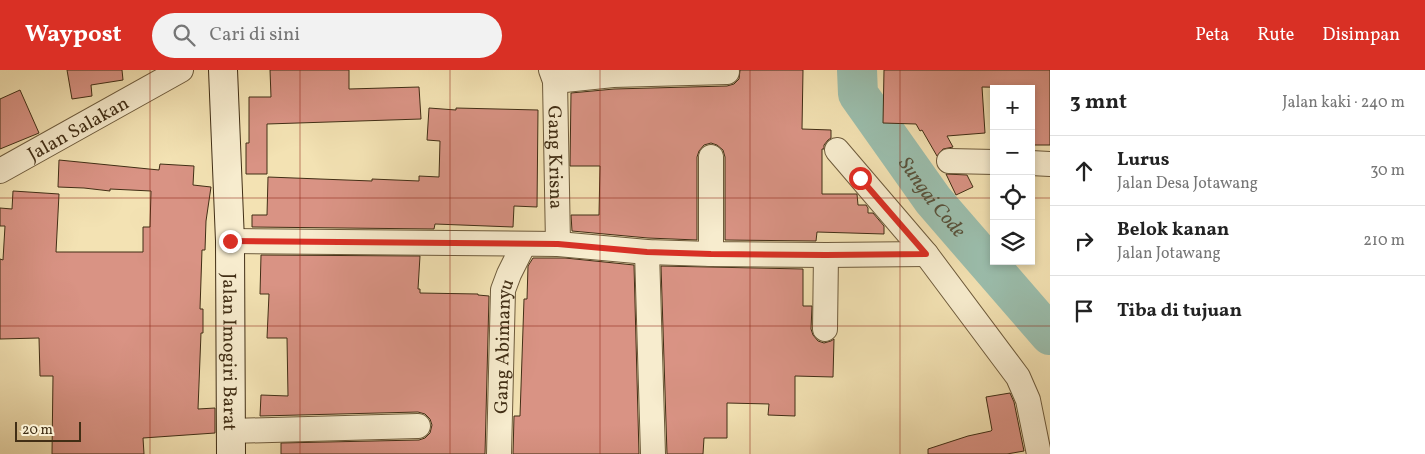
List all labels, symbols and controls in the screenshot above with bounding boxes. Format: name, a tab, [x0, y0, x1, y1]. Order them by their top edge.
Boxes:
search box	[152, 13, 502, 58]
text: Waypost	[25, 18, 122, 52]
icon: search	[170, 21, 198, 49]
text: Cari di sini	[210, 22, 300, 48]
text: Peta	[1195, 23, 1229, 48]
text: Rute	[1257, 23, 1294, 48]
text: Disimpan	[1322, 23, 1400, 48]
map controls	[990, 85, 1035, 265]
button: +	[990, 85, 1035, 130]
text: 3 mnt	[1070, 88, 1127, 117]
street label: Jalan Salakan	[23, 91, 134, 168]
text: Jalan kaki · 240 m	[1282, 92, 1405, 114]
street label: Gang Krisna	[540, 105, 568, 209]
button: −	[990, 130, 1035, 175]
text: Lurus	[1117, 147, 1169, 173]
water label: Sungai Code	[891, 152, 972, 245]
icon: ahead	[1070, 157, 1098, 185]
text: 30 m	[1370, 160, 1405, 182]
route start	[849, 167, 872, 190]
text: Jalan Desa Jotawang	[1117, 173, 1258, 195]
button: locate	[990, 175, 1035, 220]
text: Belok kanan	[1117, 217, 1229, 243]
button: layers	[990, 220, 1035, 265]
icon: right	[1070, 227, 1098, 255]
route end	[219, 230, 242, 253]
text: 210 m	[1363, 230, 1405, 252]
text: Jalan Jotawang	[1117, 243, 1221, 265]
street label: Jalan Imogiri Barat	[215, 273, 242, 431]
street label: Gang Abimanyu	[489, 275, 521, 414]
icon: arrive	[1070, 297, 1098, 325]
text: Tiba di tujuan	[1117, 298, 1242, 324]
scale bar	[15, 419, 81, 442]
text: 20 m	[22, 421, 53, 440]

